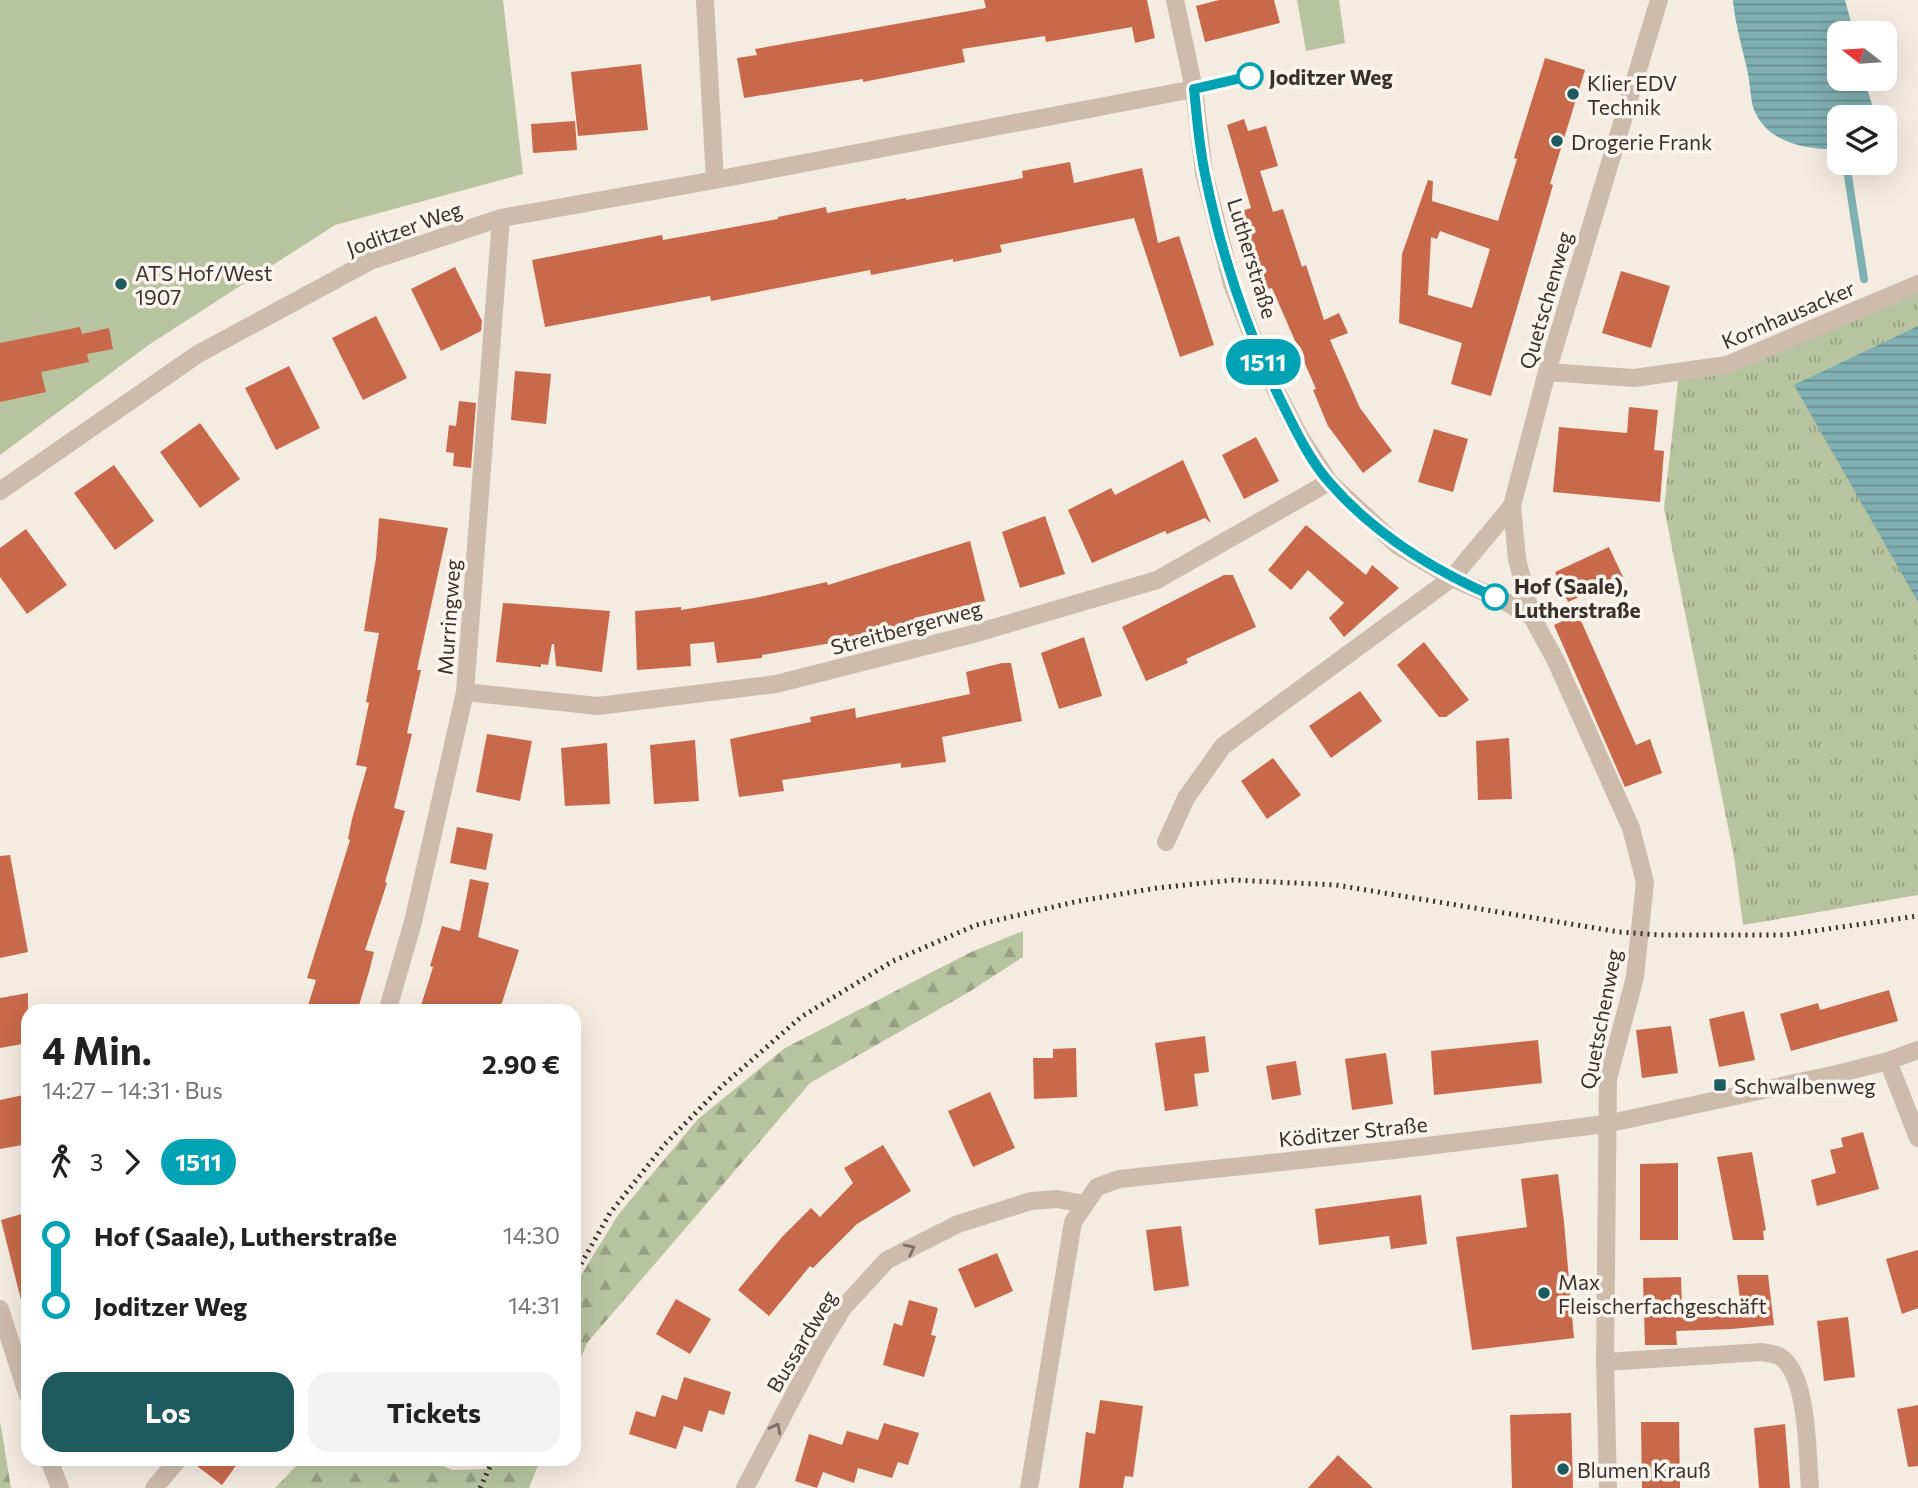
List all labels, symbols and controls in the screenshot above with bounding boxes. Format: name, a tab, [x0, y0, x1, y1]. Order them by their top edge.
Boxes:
north arrow	[1827, 21, 1897, 91]
map controls	[1827, 21, 1897, 175]
marker: Joditzer Weg	[1237, 63, 1263, 89]
place label: Joditzer Weg	[1269, 64, 1393, 89]
place label: Klier EDV Technik	[1587, 70, 1677, 119]
marker: Klier EDV Technik	[1565, 86, 1581, 102]
button: layers	[1827, 105, 1897, 175]
place label: Drogerie Frank	[1571, 129, 1713, 154]
marker: Drogerie Frank	[1549, 133, 1565, 149]
street label: Lutherstraße	[1223, 195, 1283, 321]
street label: Joditzer Weg	[343, 196, 465, 260]
street label: Quetschenweg	[1513, 228, 1577, 372]
place label: ATS Hof/West 1907	[135, 260, 272, 309]
street label: Kornhausacker	[1718, 275, 1858, 353]
marker: ATS Hof/West 1907	[113, 276, 129, 292]
line badge: 1511	[1214, 339, 1312, 385]
text: 1511	[1240, 347, 1286, 376]
street label: Murringweg	[431, 558, 465, 676]
place label: Hof (Saale), Lutherstraße	[1514, 573, 1641, 622]
marker: Hof (Saale), Lutherstraße	[1482, 584, 1508, 610]
street label: Streitbergerweg	[828, 595, 984, 659]
street label: Quetschenweg	[1574, 947, 1626, 1091]
text: 4 Min.	[42, 1026, 152, 1073]
text: 2.90 €	[482, 1048, 560, 1079]
place label: Schwalbenweg	[1734, 1073, 1876, 1098]
text: 14:27 – 14:31 · Bus	[42, 1076, 223, 1104]
marker: Schwalbenweg	[1712, 1077, 1728, 1093]
street label: Köditzer Straße	[1277, 1111, 1429, 1151]
icon: walk	[42, 1143, 80, 1181]
icon: forward	[113, 1143, 151, 1181]
text: 1511	[175, 1147, 222, 1176]
text: 3	[90, 1148, 103, 1176]
text: Hof (Saale), Lutherstraße	[94, 1220, 397, 1251]
text: 14:30	[503, 1221, 560, 1249]
one-way arrow	[903, 1243, 915, 1257]
place label: Max Fleischerfachgeschäft	[1558, 1269, 1767, 1318]
marker: Max Fleischerfachgeschäft	[1536, 1285, 1552, 1301]
street label: Bussardweg	[761, 1286, 841, 1396]
text: Joditzer Weg	[94, 1290, 247, 1321]
text: 14:31	[508, 1291, 560, 1319]
button: Los	[42, 1372, 294, 1452]
button: Tickets	[308, 1372, 560, 1452]
one-way arrow	[768, 1422, 782, 1435]
place label: Blumen Krauß	[1577, 1457, 1711, 1482]
marker: Blumen Krauß	[1555, 1461, 1571, 1477]

